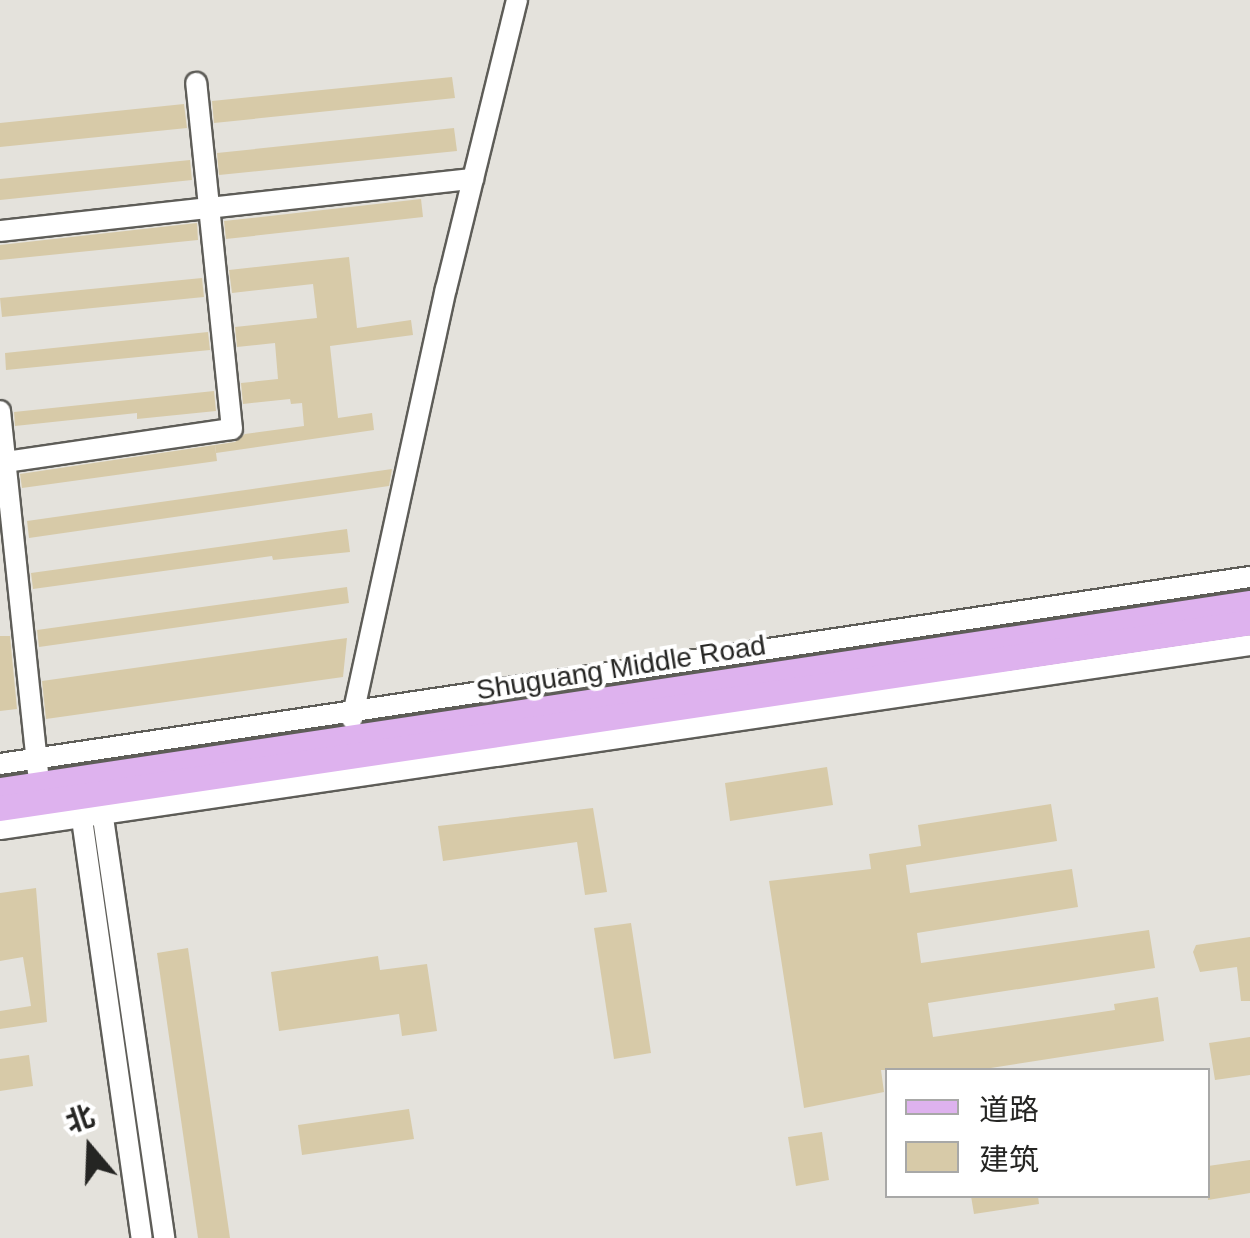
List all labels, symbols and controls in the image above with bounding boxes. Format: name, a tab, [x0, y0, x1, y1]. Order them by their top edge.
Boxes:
street label: Shuguang Middle Road	[474, 629, 768, 707]
legend	[885, 1068, 1210, 1198]
text: 道路	[979, 1093, 1039, 1126]
north arrow	[40, 1098, 140, 1198]
text: 北	[62, 1100, 98, 1138]
text: 建筑	[979, 1143, 1039, 1176]

